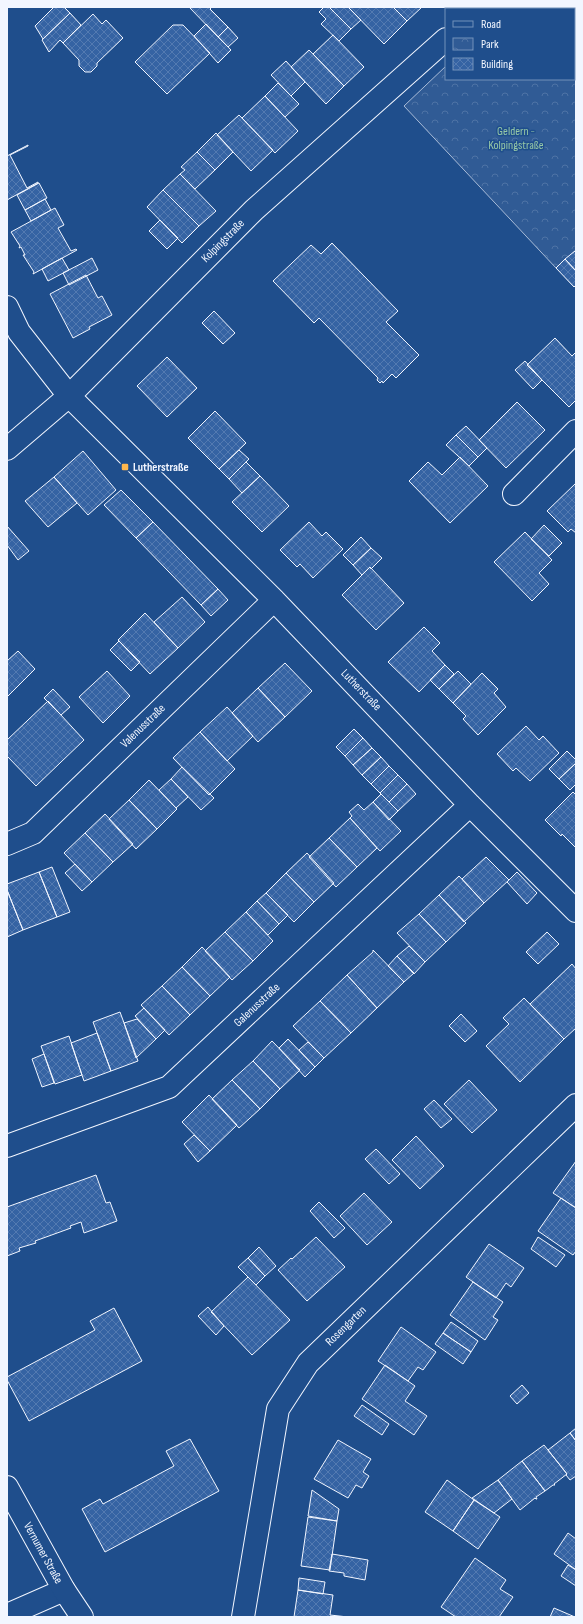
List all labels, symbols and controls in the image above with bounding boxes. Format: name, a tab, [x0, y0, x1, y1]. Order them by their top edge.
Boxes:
legend	[445, 8, 575, 80]
text: Road	[481, 17, 501, 32]
text: Park	[481, 37, 499, 52]
text: Building	[481, 57, 513, 72]
park label: Geldern - Kolpingstraße	[488, 124, 544, 153]
street label: Kolpingstraße	[198, 216, 248, 266]
place label: Lutherstraße	[133, 460, 189, 475]
marker: Lutherstraße	[120, 462, 130, 472]
street label: Lutherstraße	[338, 666, 385, 714]
street label: Valenusstraße	[117, 701, 169, 751]
street label: Galenusstraße	[231, 980, 283, 1030]
street label: Rosengarten	[322, 1303, 370, 1349]
street label: Vernumer Straße	[20, 1520, 66, 1586]

